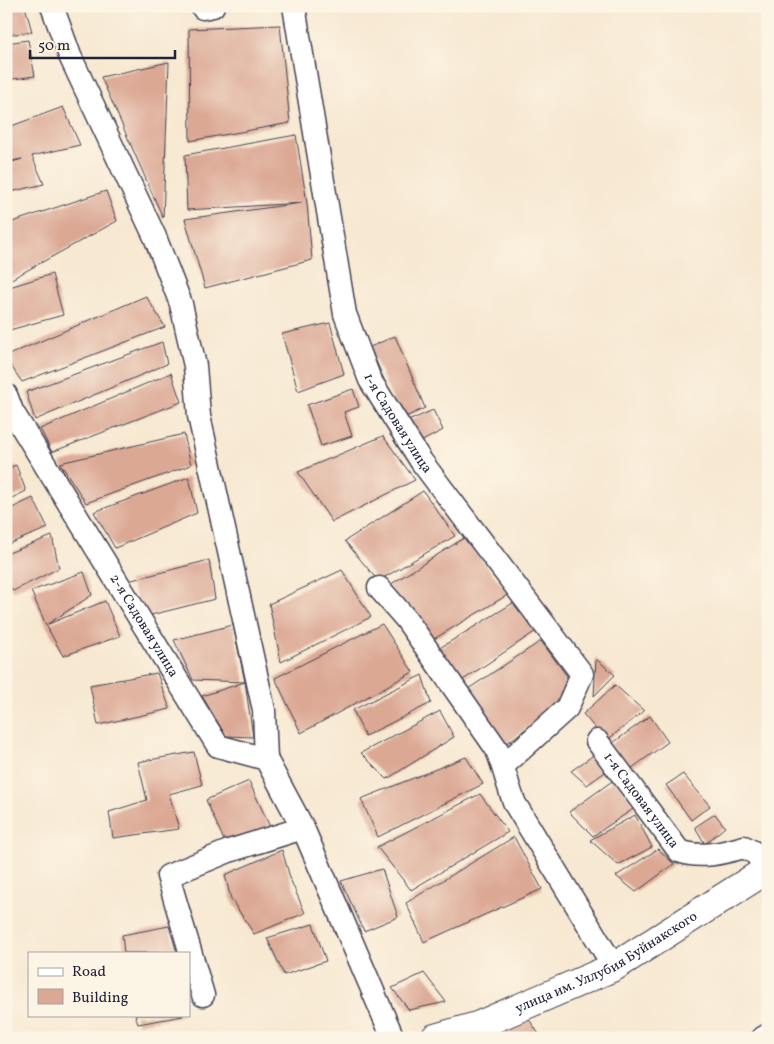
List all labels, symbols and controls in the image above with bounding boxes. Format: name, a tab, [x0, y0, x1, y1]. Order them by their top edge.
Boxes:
scale bar	[30, 28, 175, 60]
text: 50 m	[38, 36, 70, 57]
street label: 1-я Садовая улица	[359, 371, 437, 477]
street label: 2-я Садовая улица	[105, 570, 183, 681]
street label: 1-я Садовая улица	[599, 748, 683, 852]
street label: улица им. Уллубия Буйнакского	[512, 907, 701, 1018]
legend	[28, 952, 190, 1016]
text: Road	[72, 962, 106, 983]
text: Building	[72, 988, 129, 1009]

